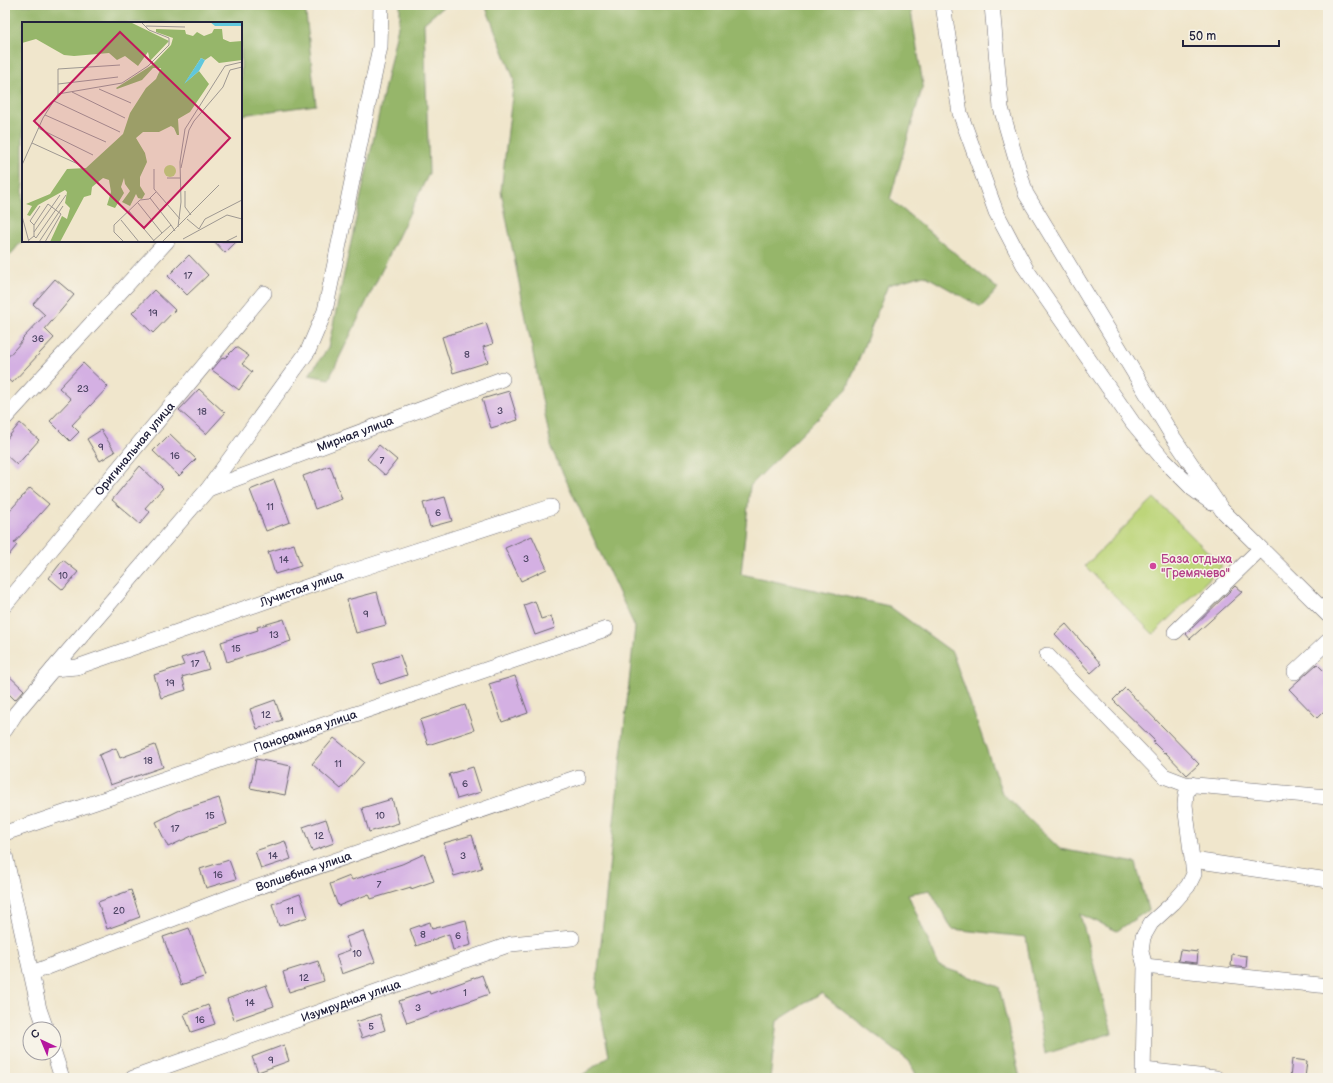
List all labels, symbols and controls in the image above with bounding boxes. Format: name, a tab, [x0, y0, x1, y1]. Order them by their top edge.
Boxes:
inset map	[22, 22, 242, 242]
scale bar	[1183, 22, 1279, 48]
text: 50 m	[1189, 29, 1216, 44]
house number: 17	[184, 270, 192, 282]
house number: 19	[148, 307, 158, 319]
house number: 36	[32, 333, 44, 345]
house number: 8	[464, 349, 470, 361]
house number: 23	[77, 383, 89, 395]
street label: Оригинальная улица	[92, 399, 178, 499]
house number: 3	[497, 405, 503, 417]
house number: 18	[197, 406, 207, 418]
street label: Мирная улица	[315, 413, 396, 456]
house number: 9	[98, 441, 104, 453]
house number: 16	[170, 450, 180, 462]
house number: 7	[380, 455, 385, 467]
house number: 11	[266, 501, 274, 513]
house number: 6	[435, 507, 441, 519]
place label: База отдыха "Гремячево"	[1161, 552, 1232, 581]
house number: 3	[523, 553, 529, 565]
house number: 14	[279, 554, 289, 566]
marker: База отдыха "Гремячево"	[1148, 561, 1158, 571]
street label: Лучистая улица	[257, 568, 346, 611]
house number: 10	[58, 570, 68, 582]
house number: 9	[363, 608, 369, 620]
house number: 13	[269, 629, 279, 641]
house number: 15	[231, 643, 241, 655]
house number: 17	[191, 658, 199, 670]
house number: 19	[165, 677, 175, 689]
street label: Панорамная улица	[252, 707, 359, 756]
house number: 12	[261, 709, 271, 721]
house number: 18	[143, 755, 153, 767]
house number: 11	[334, 758, 342, 770]
house number: 6	[462, 778, 468, 790]
house number: 15	[205, 810, 215, 822]
house number: 10	[375, 810, 385, 822]
house number: 17	[171, 823, 179, 835]
house number: 12	[314, 830, 324, 842]
street label: Волшебная улица	[254, 848, 354, 895]
house number: 14	[268, 850, 278, 862]
house number: 3	[460, 850, 466, 862]
house number: 16	[213, 869, 223, 881]
house number: 7	[377, 879, 382, 891]
house number: 20	[113, 905, 125, 917]
house number: 11	[286, 905, 294, 917]
house number: 8	[420, 929, 426, 941]
house number: 6	[455, 930, 461, 942]
house number: 10	[352, 948, 362, 960]
house number: 12	[299, 972, 309, 984]
street label: Изумрудная улица	[299, 977, 403, 1026]
house number: 1	[463, 987, 467, 999]
house number: 14	[245, 997, 255, 1009]
house number: 3	[415, 1002, 421, 1014]
house number: 16	[195, 1014, 205, 1026]
north arrow	[22, 1021, 62, 1061]
house number: 5	[368, 1021, 374, 1033]
text: С	[28, 1027, 43, 1042]
house number: 9	[268, 1054, 274, 1066]

